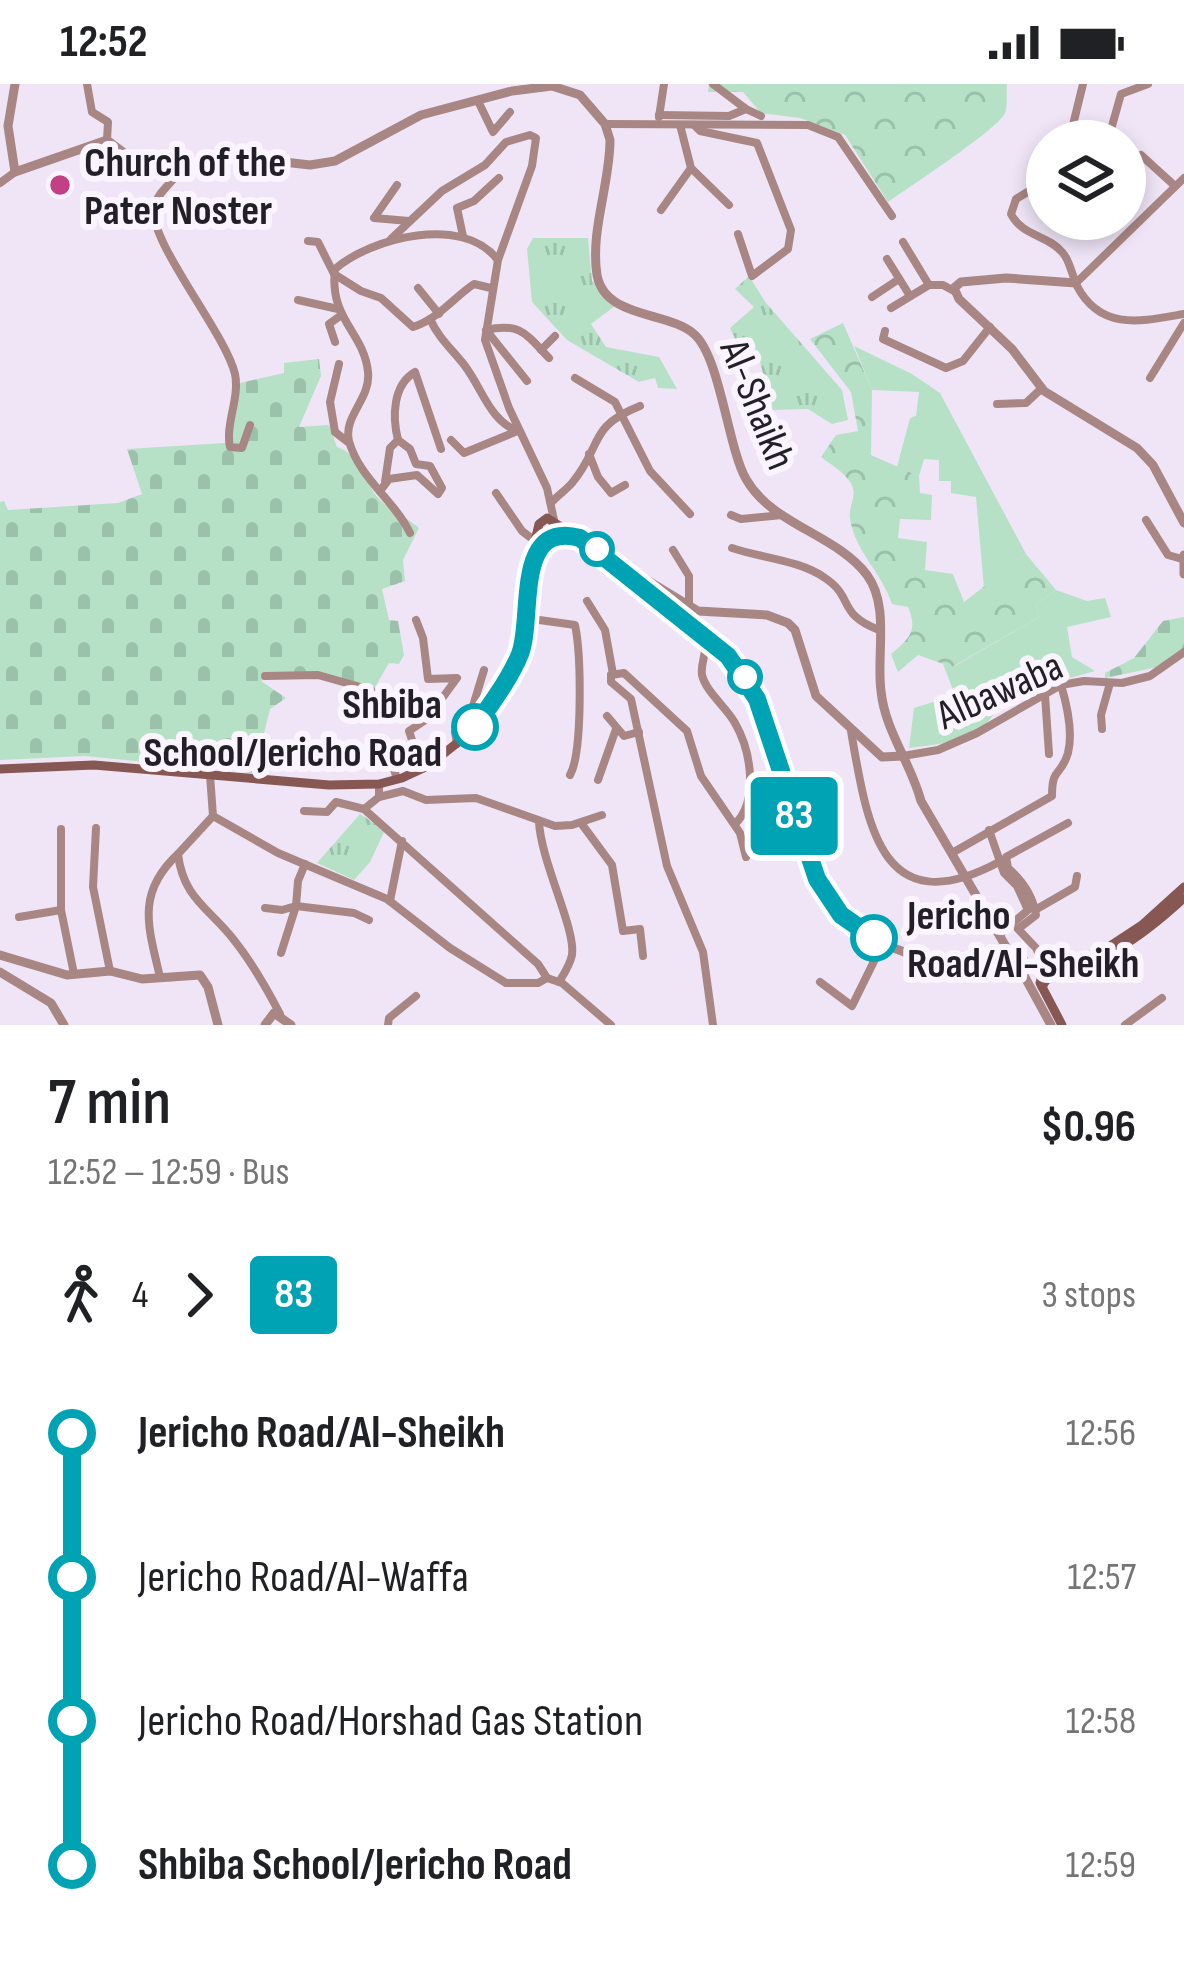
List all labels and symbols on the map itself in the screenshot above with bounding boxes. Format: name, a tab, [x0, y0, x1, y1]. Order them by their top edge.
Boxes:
place label: Church of the Pater Noster	[84, 138, 286, 237]
marker: Church of the Pater Noster	[47, 172, 73, 198]
street label: Al-Shaikh	[707, 332, 806, 477]
unlabelled marker	[581, 533, 613, 565]
street label: Albawaba	[928, 641, 1071, 742]
unlabelled marker	[729, 661, 761, 693]
place label: Shbiba School/Jericho Road	[143, 680, 442, 779]
marker: Shbiba School/Jericho Road	[453, 705, 497, 749]
line badge: 83	[740, 777, 848, 855]
place label: Jericho Road/Al-Sheikh	[906, 891, 1139, 990]
marker: Jericho Road/Al-Sheikh	[852, 916, 896, 960]

